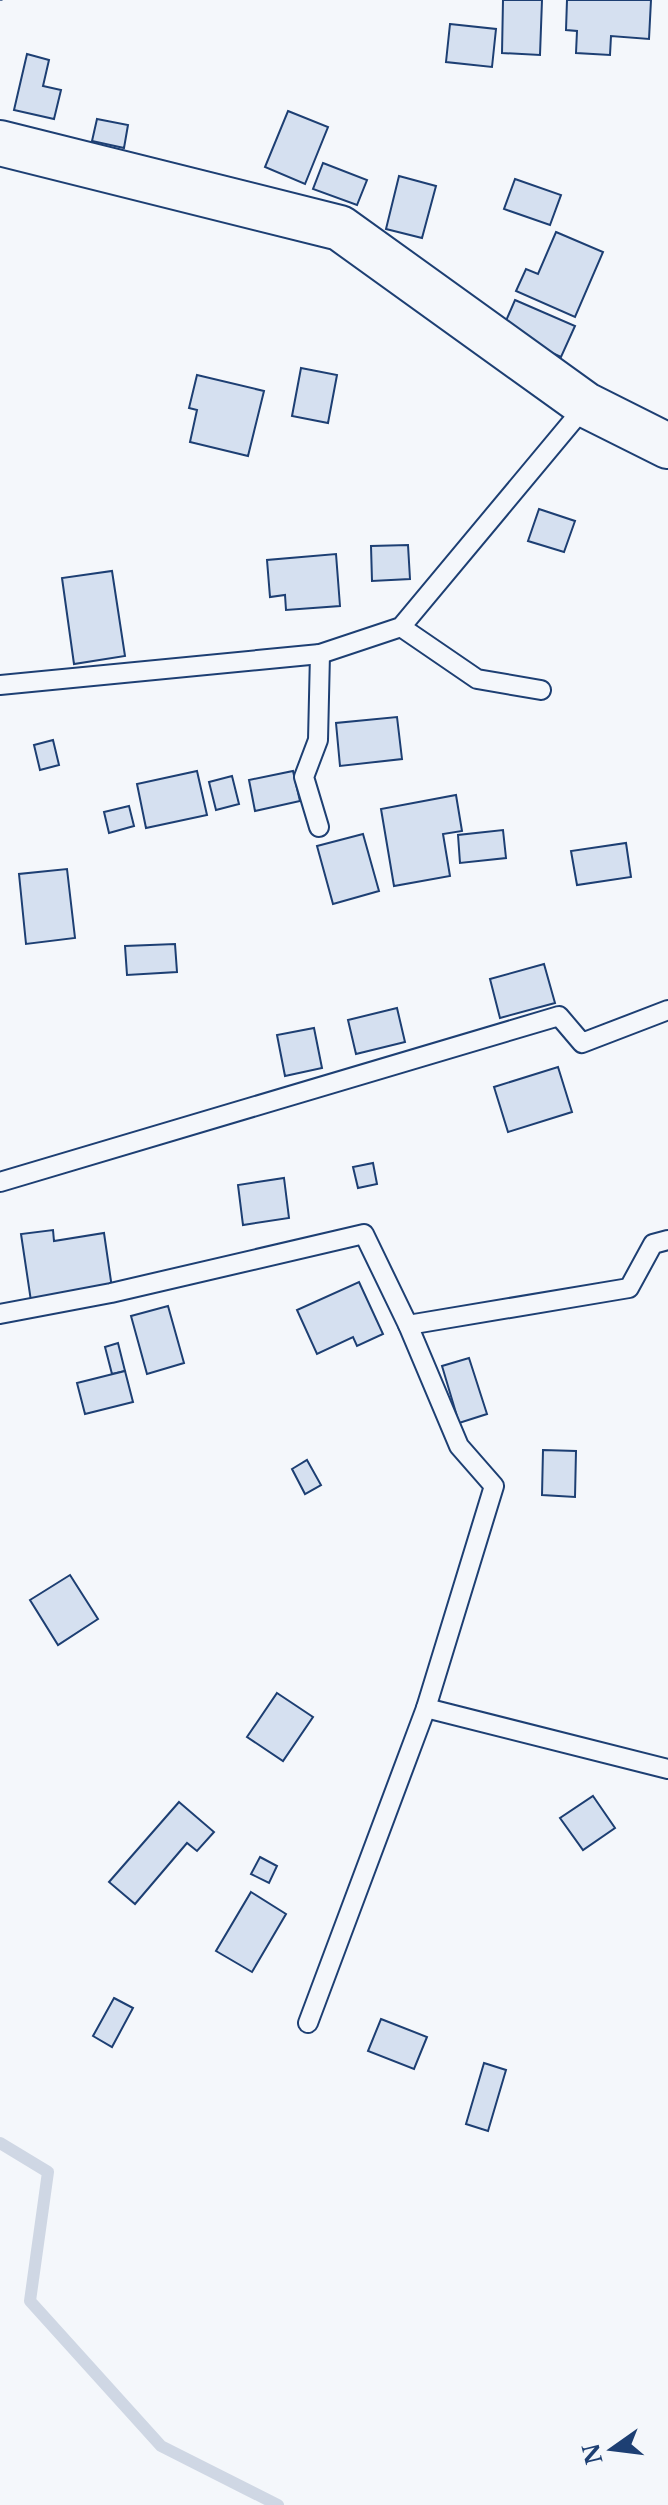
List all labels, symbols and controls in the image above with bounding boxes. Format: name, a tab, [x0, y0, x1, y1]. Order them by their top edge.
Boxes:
north arrow	[572, 2409, 652, 2489]
text: N	[577, 2440, 609, 2467]

